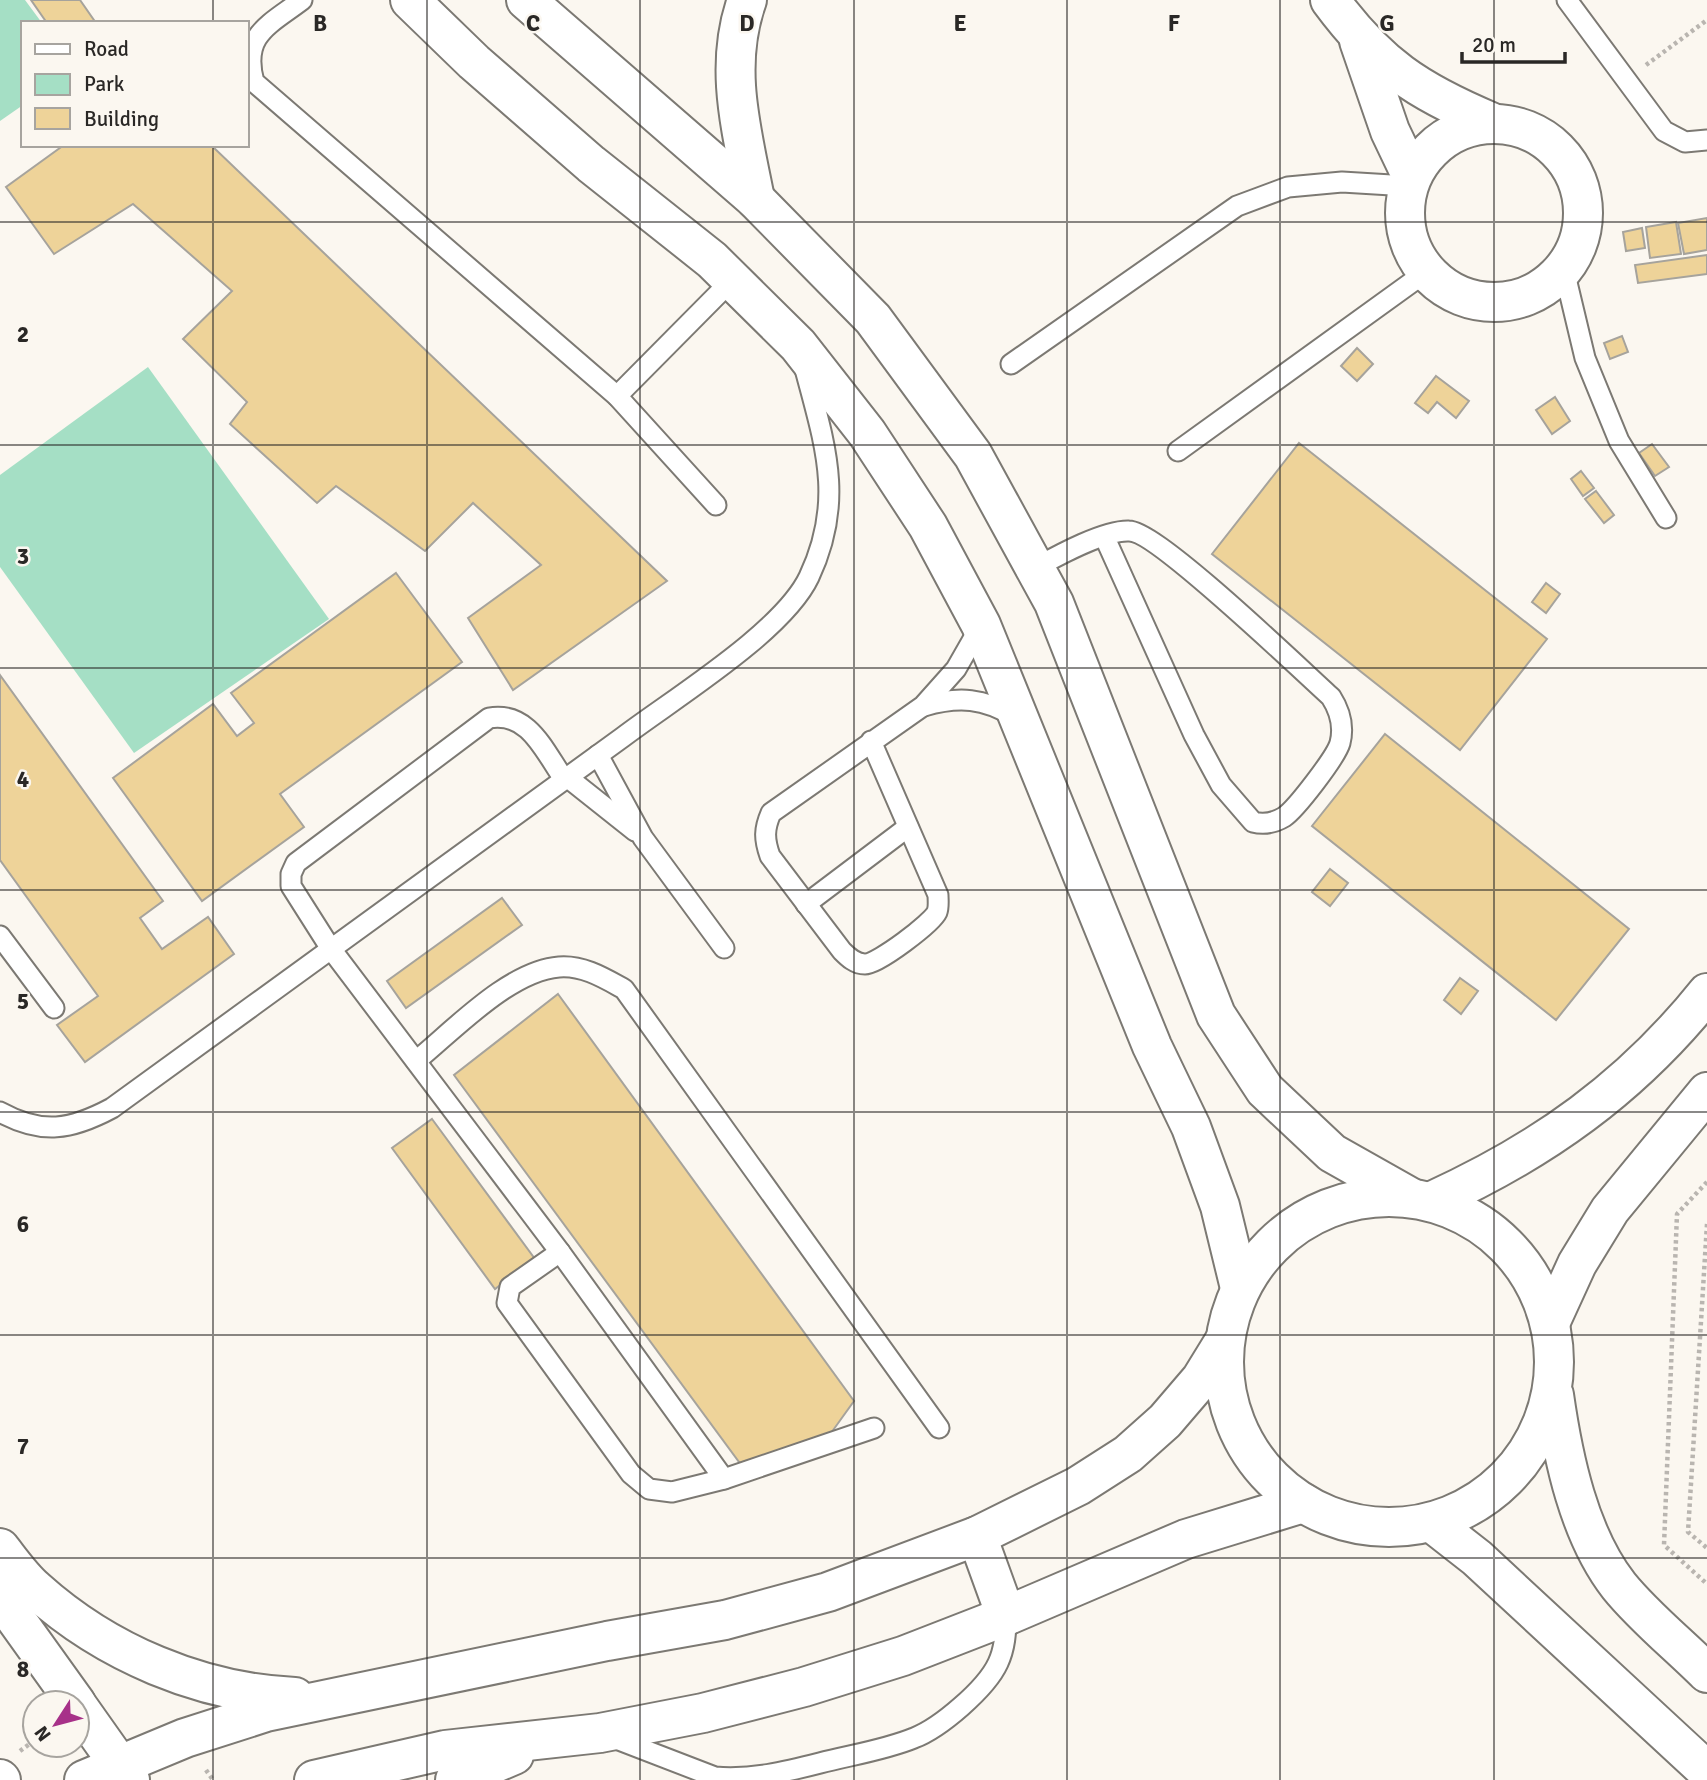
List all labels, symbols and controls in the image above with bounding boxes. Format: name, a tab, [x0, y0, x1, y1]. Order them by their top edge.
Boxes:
text: B	[313, 9, 327, 38]
text: C	[526, 9, 540, 38]
text: D	[739, 9, 755, 38]
text: E	[953, 9, 967, 38]
text: F	[1168, 9, 1180, 38]
text: G	[1379, 9, 1395, 38]
legend	[21, 21, 248, 147]
scale bar	[1462, 21, 1565, 65]
text: 20 m	[1472, 32, 1516, 58]
text: Road	[84, 36, 129, 62]
text: Park	[84, 71, 125, 97]
text: Building	[84, 106, 159, 132]
text: 2	[17, 320, 29, 349]
text: 3	[17, 542, 29, 571]
text: 4	[17, 765, 29, 794]
text: 5	[17, 987, 29, 1016]
text: 6	[17, 1210, 29, 1239]
text: 7	[17, 1432, 29, 1461]
text: 8	[17, 1655, 29, 1684]
north arrow	[21, 1689, 91, 1759]
text: N	[29, 1721, 57, 1746]

